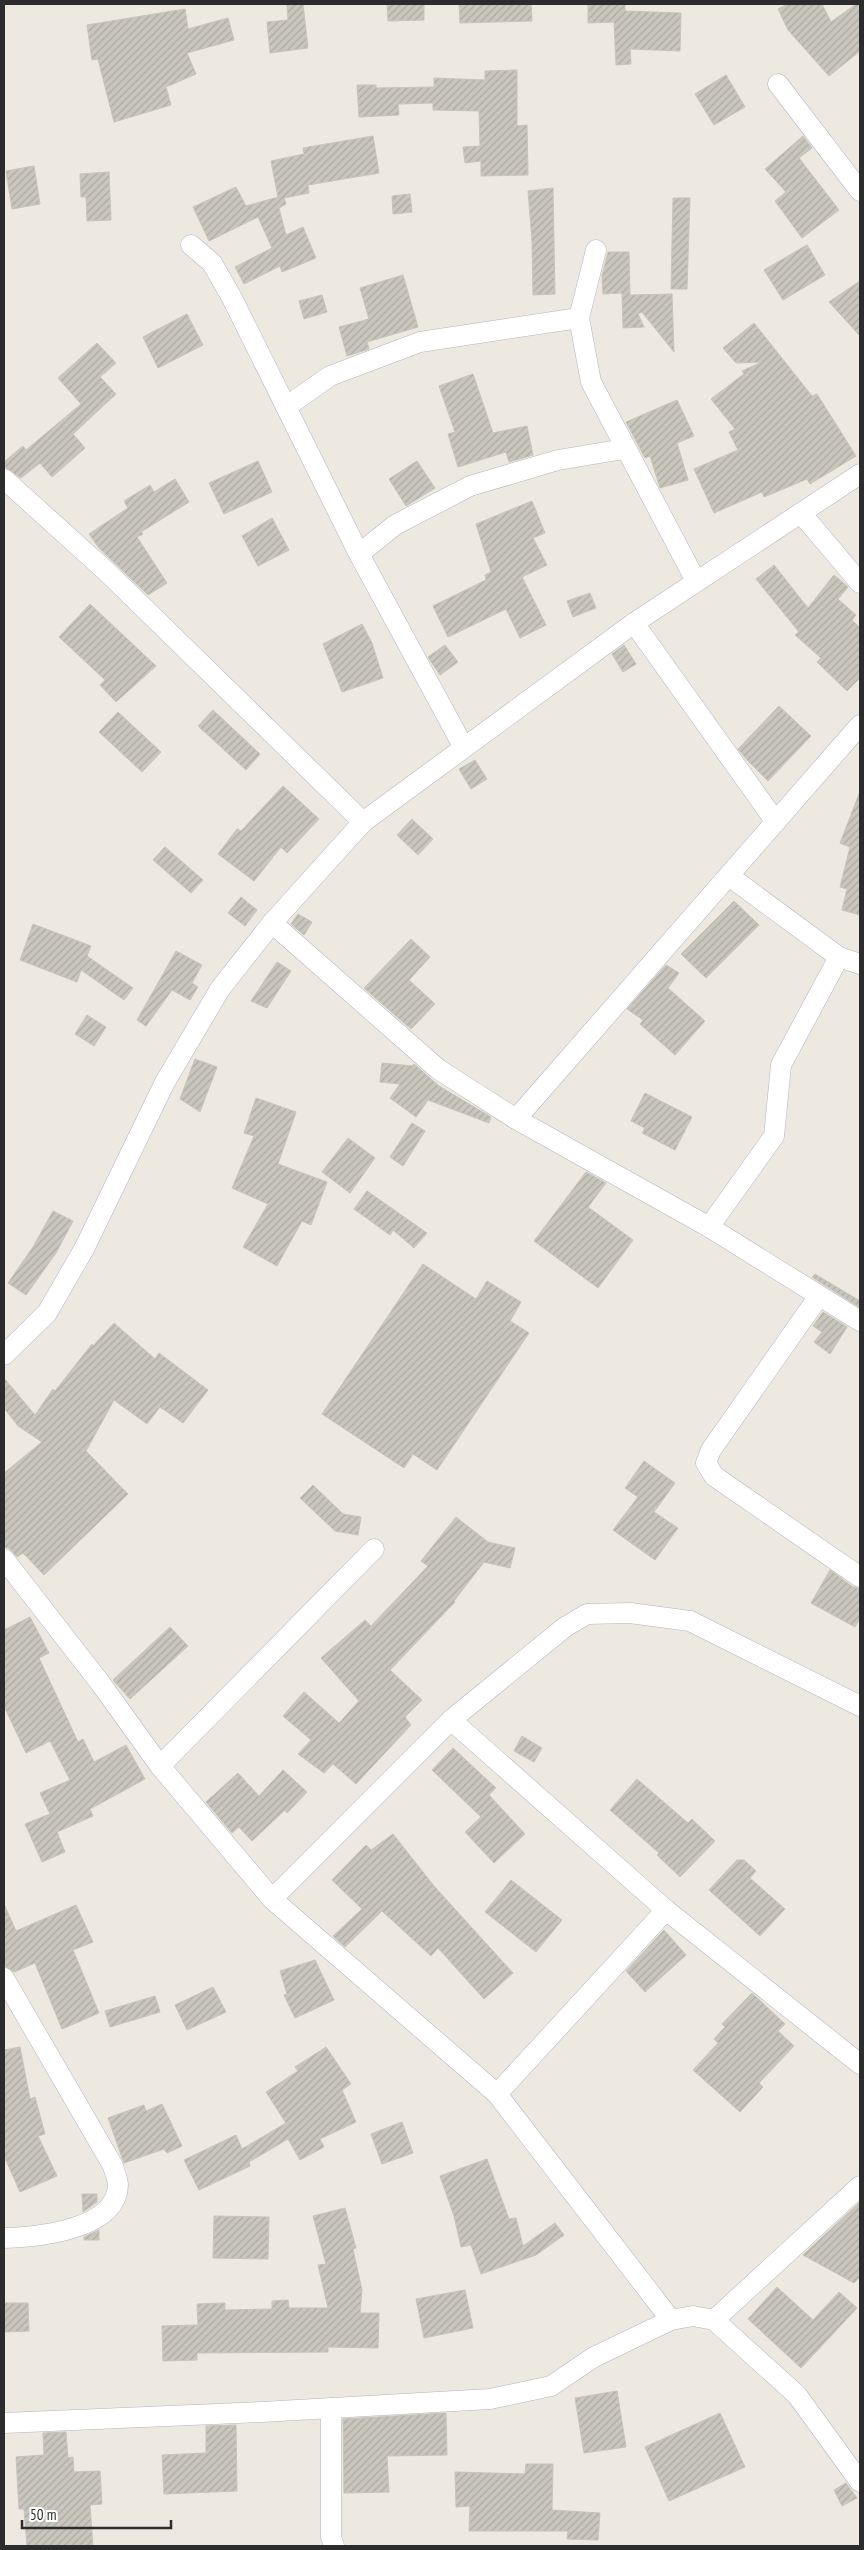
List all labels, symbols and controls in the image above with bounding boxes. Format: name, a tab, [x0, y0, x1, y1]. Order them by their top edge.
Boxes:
scale bar	[22, 2498, 171, 2530]
text: 50 m	[30, 2505, 56, 2524]

